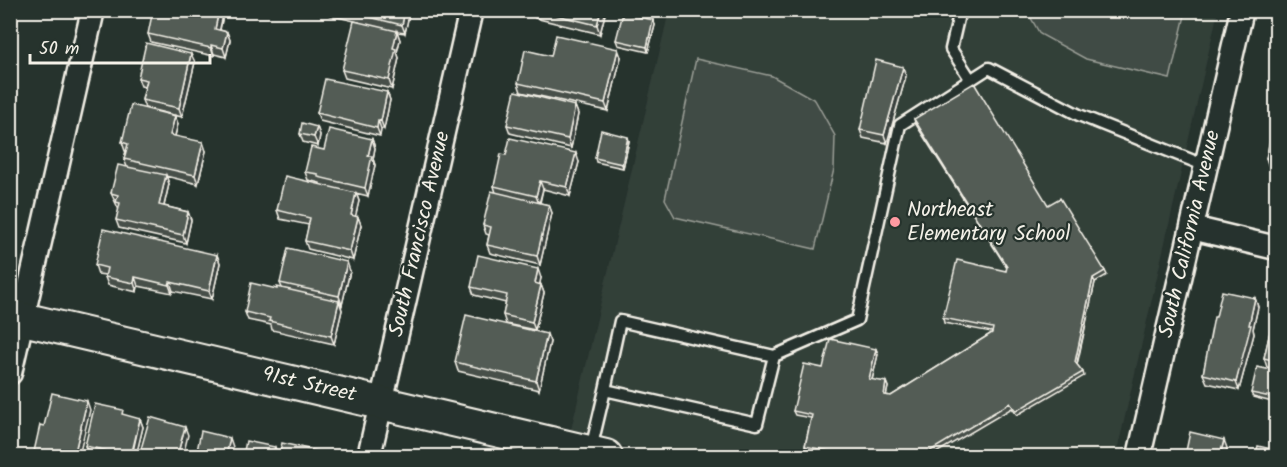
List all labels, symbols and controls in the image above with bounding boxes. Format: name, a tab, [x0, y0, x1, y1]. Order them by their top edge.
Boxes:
scale bar	[30, 27, 210, 65]
text: 50 m	[39, 35, 79, 64]
street label: South Francisco Avenue	[380, 127, 460, 340]
street label: South California Avenue	[1150, 127, 1230, 341]
place label: Northeast Elementary School	[907, 194, 1070, 251]
marker: Northeast Elementary School	[888, 215, 902, 229]
street label: 91st Street	[259, 358, 360, 412]

